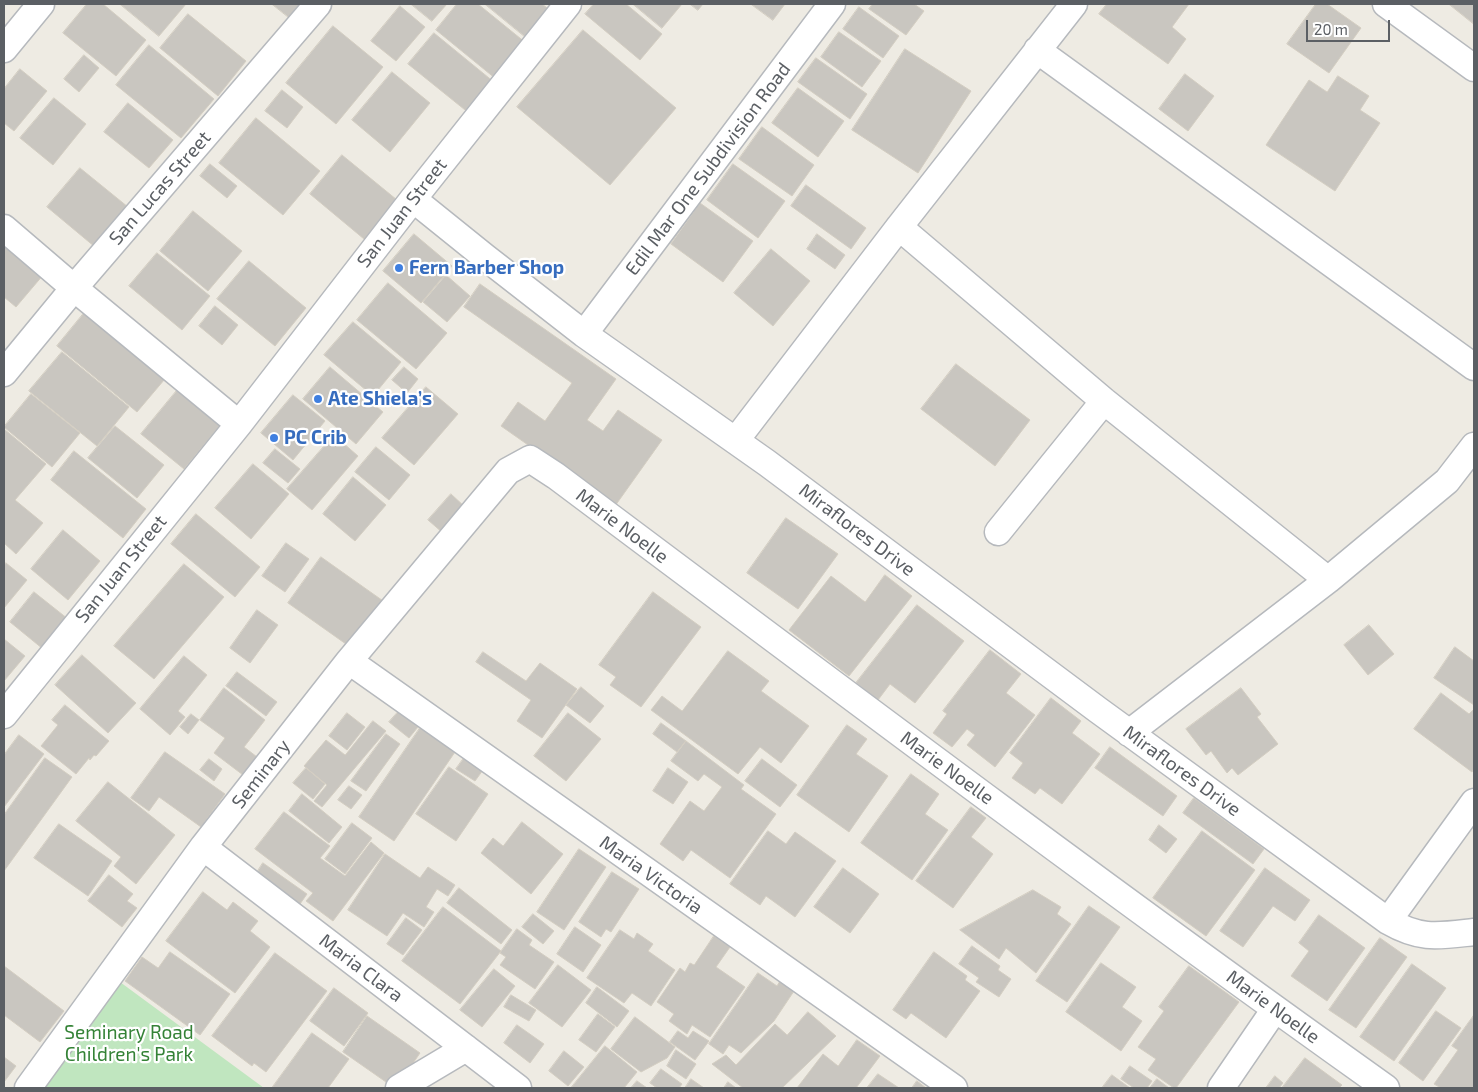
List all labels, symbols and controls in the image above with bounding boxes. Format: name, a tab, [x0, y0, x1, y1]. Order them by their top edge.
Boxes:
scale bar	[1308, 10, 1392, 42]
text: 20 m	[1314, 20, 1348, 38]
street label: Edil Mar One Subdivision Road	[621, 58, 795, 280]
street label: San Lucas Street	[104, 126, 216, 250]
street label: San Juan Street	[352, 154, 452, 272]
place label: Fern Barber Shop	[409, 257, 564, 279]
marker: Fern Barber Shop	[393, 262, 405, 274]
place label: Ate Shiela’s	[328, 388, 432, 410]
marker: Ate Shiela’s	[312, 393, 324, 405]
place label: PC Crib	[284, 427, 347, 449]
marker: PC Crib	[268, 432, 280, 444]
street label: Miraflores Drive	[794, 479, 920, 581]
street label: Marie Noelle	[571, 484, 673, 568]
street label: San Juan Street	[71, 510, 171, 628]
street label: Miraflores Drive	[1119, 721, 1245, 821]
street label: Marie Noelle	[896, 727, 998, 809]
street label: Seminary	[227, 735, 295, 813]
street label: Maria Victoria	[595, 831, 707, 919]
street label: Maria Clara	[315, 929, 407, 1007]
street label: Marie Noelle	[1222, 966, 1324, 1048]
park label: Seminary Road Children's Park	[64, 1022, 194, 1066]

